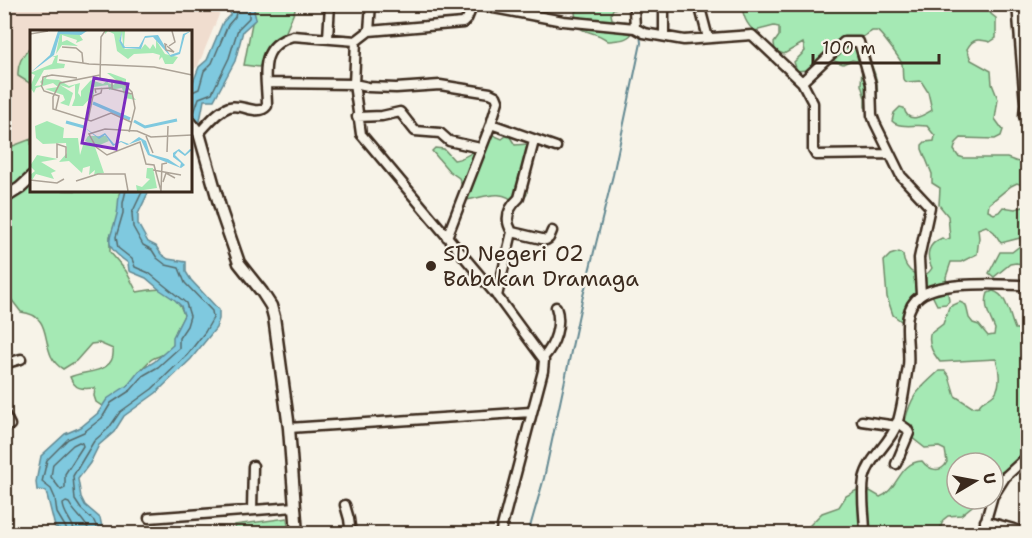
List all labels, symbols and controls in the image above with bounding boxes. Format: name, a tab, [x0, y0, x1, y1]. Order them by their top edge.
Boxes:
scale bar	[813, 27, 939, 65]
inset map	[30, 30, 192, 192]
text: 100 m	[822, 36, 876, 60]
place label: SD Negeri 02 Babakan Dramaga	[443, 239, 639, 293]
marker: SD Negeri 02 Babakan Dramaga	[424, 259, 438, 273]
north arrow	[945, 451, 1005, 511]
text: U	[978, 471, 1001, 486]

